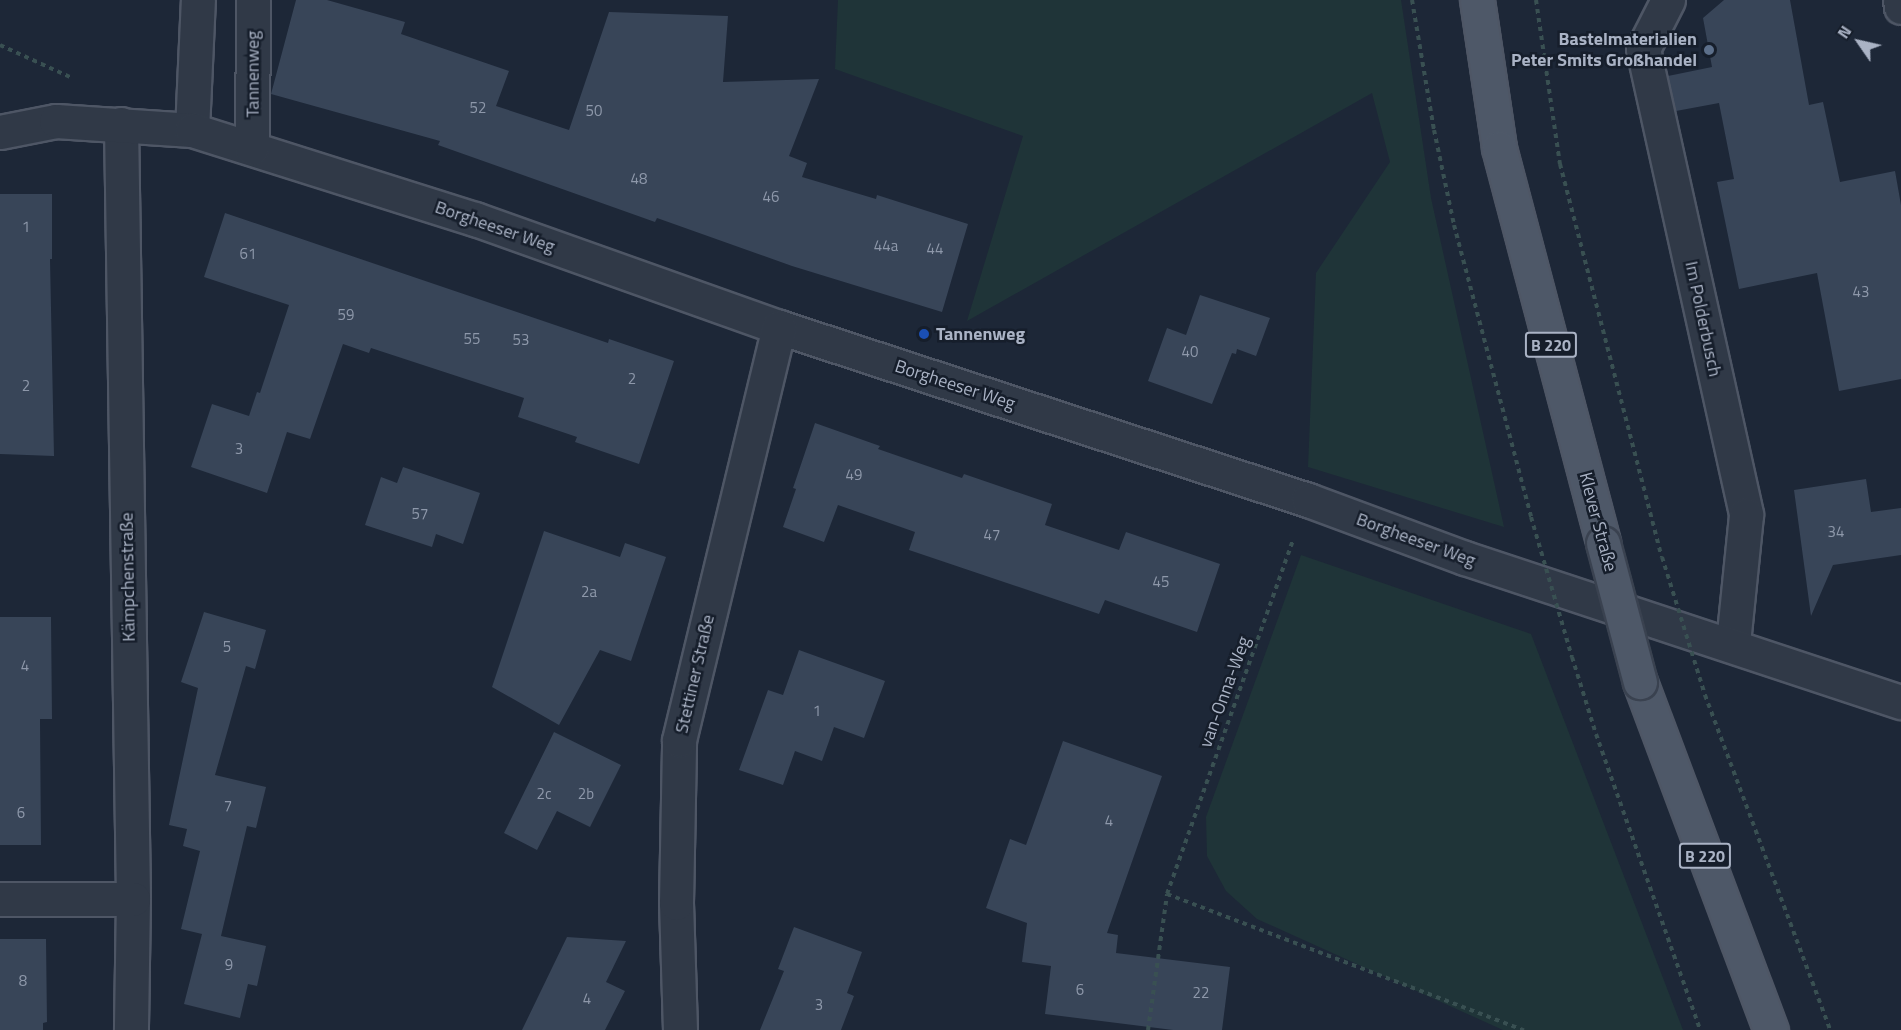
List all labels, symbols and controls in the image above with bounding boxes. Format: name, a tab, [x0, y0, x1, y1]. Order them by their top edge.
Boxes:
north arrow	[1829, 12, 1889, 72]
text: N	[1831, 21, 1857, 43]
place label: Bastelmaterialien Peter Smits Großhandel	[1511, 29, 1697, 72]
street label: Tannenweg	[242, 31, 264, 117]
marker: Bastelmaterialien Peter Smits Großhandel	[1702, 43, 1716, 57]
house number: 52	[470, 99, 486, 117]
house number: 50	[586, 102, 602, 120]
house number: 48	[631, 170, 647, 188]
house number: 46	[763, 188, 779, 206]
street label: Borgheeser Weg	[432, 196, 558, 258]
house number: 1	[22, 218, 30, 236]
house number: 44a	[874, 237, 898, 255]
house number: 44	[927, 240, 943, 258]
house number: 61	[240, 245, 256, 263]
street label: Im Polderbusch	[1680, 259, 1726, 379]
house number: 43	[1853, 283, 1869, 301]
house number: 59	[338, 306, 354, 324]
place label: Tannenweg	[936, 323, 1025, 345]
marker: Tannenweg	[917, 327, 931, 341]
house number: 55	[464, 330, 480, 348]
house number: 53	[513, 331, 529, 349]
road number: B 220	[1524, 332, 1578, 358]
house number: 40	[1182, 343, 1198, 361]
street label: Borgheeser Weg	[892, 355, 1018, 415]
house number: 2	[628, 370, 636, 388]
house number: 2	[22, 377, 30, 395]
house number: 3	[235, 440, 243, 458]
house number: 49	[846, 466, 862, 484]
street label: Klever Straße	[1574, 470, 1622, 574]
house number: 57	[412, 505, 428, 523]
street label: Borgheeser Weg	[1353, 508, 1479, 572]
street label: Kämpchenstraße	[116, 512, 140, 642]
house number: 34	[1828, 523, 1844, 541]
house number: 47	[984, 526, 1000, 544]
house number: 45	[1153, 573, 1169, 591]
house number: 2a	[581, 583, 597, 601]
street label: Stettiner Straße	[671, 613, 719, 735]
street label: van-Onna-Weg	[1195, 633, 1255, 751]
house number: 5	[223, 638, 231, 656]
house number: 4	[21, 657, 29, 675]
house number: 1	[813, 702, 821, 720]
house number: 2c	[537, 785, 551, 803]
house number: 2b	[578, 785, 594, 803]
house number: 7	[224, 797, 232, 815]
house number: 6	[17, 804, 25, 822]
house number: 4	[1105, 812, 1113, 830]
road number: B 220	[1678, 843, 1732, 869]
house number: 9	[225, 956, 233, 974]
house number: 8	[19, 972, 27, 990]
house number: 6	[1076, 981, 1084, 999]
house number: 22	[1193, 984, 1209, 1002]
house number: 4	[583, 990, 591, 1008]
house number: 3	[815, 996, 823, 1014]

